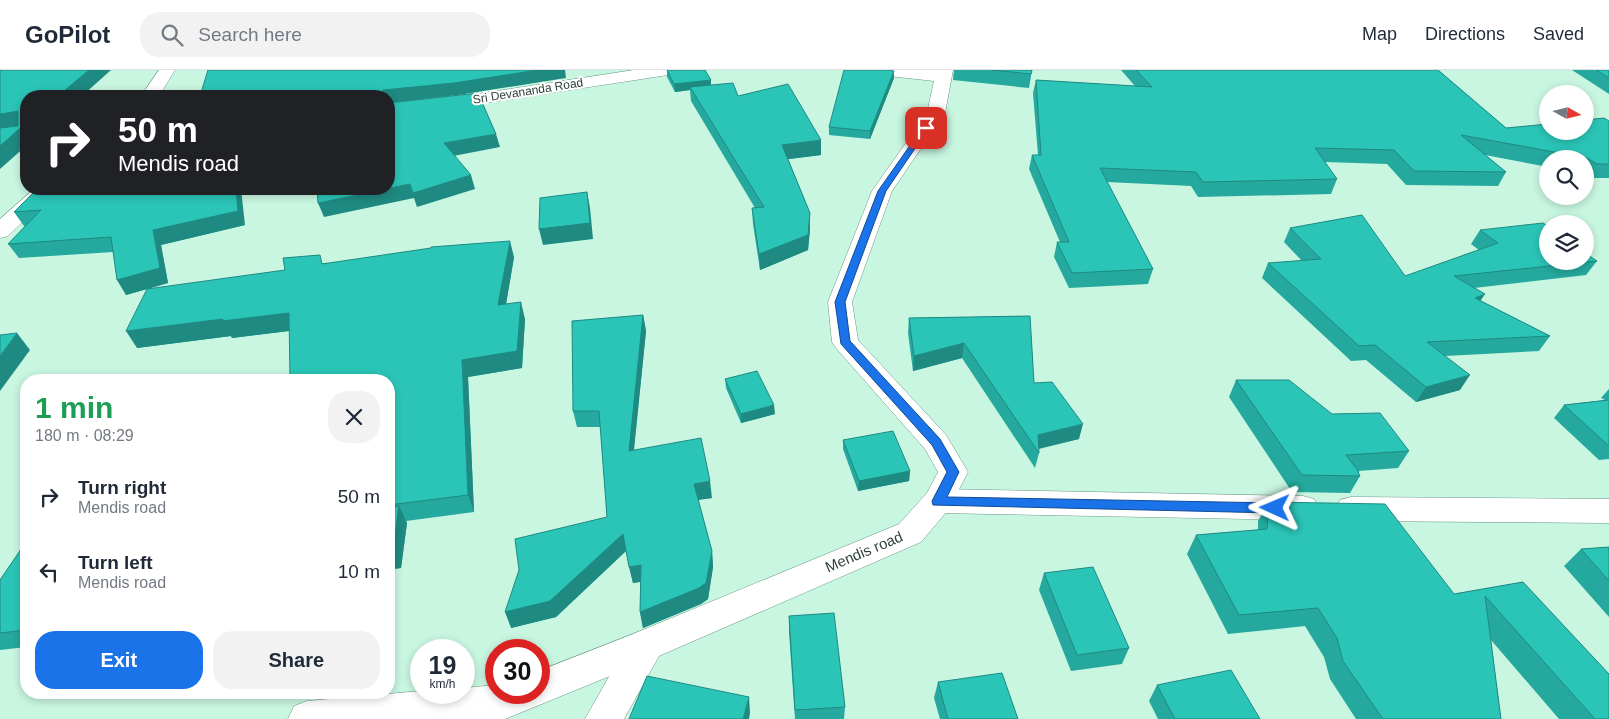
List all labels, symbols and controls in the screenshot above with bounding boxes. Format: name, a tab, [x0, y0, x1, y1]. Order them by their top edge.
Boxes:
search box	[140, 12, 490, 57]
text: GoPilot	[25, 21, 110, 48]
icon: search	[158, 21, 186, 49]
text: Search here	[198, 24, 302, 45]
text: Map	[1362, 24, 1397, 44]
text: Directions	[1425, 24, 1505, 44]
text: Saved	[1533, 24, 1584, 44]
street label: Sri Devananda Road	[472, 75, 584, 107]
north arrow	[1539, 85, 1594, 140]
map controls	[1539, 85, 1594, 270]
pin	[905, 107, 947, 149]
icon: right	[35, 110, 100, 175]
text: 50 m	[118, 110, 198, 149]
icon: arrive	[912, 114, 940, 142]
button: search	[1539, 150, 1594, 205]
text: Mendis road	[118, 151, 239, 176]
button: layers	[1539, 215, 1594, 270]
text: 1 min	[35, 391, 113, 424]
button: close	[328, 391, 380, 443]
text: 180 m · 08:29	[35, 427, 134, 444]
text: Turn right	[78, 477, 166, 498]
position arrow	[1248, 481, 1300, 533]
icon: right	[35, 483, 63, 511]
text: 50 m	[338, 486, 380, 507]
text: Mendis road	[78, 499, 166, 516]
street label: Mendis road	[822, 528, 905, 575]
text: Turn left	[78, 552, 153, 573]
icon: left	[35, 558, 63, 586]
text: 10 m	[338, 561, 380, 582]
text: Mendis road	[78, 574, 166, 591]
button: Exit	[35, 631, 203, 689]
button: Share	[213, 631, 380, 689]
speed limit sign: 30	[485, 639, 550, 704]
text: 19	[429, 651, 456, 679]
text: km/h	[429, 677, 456, 691]

